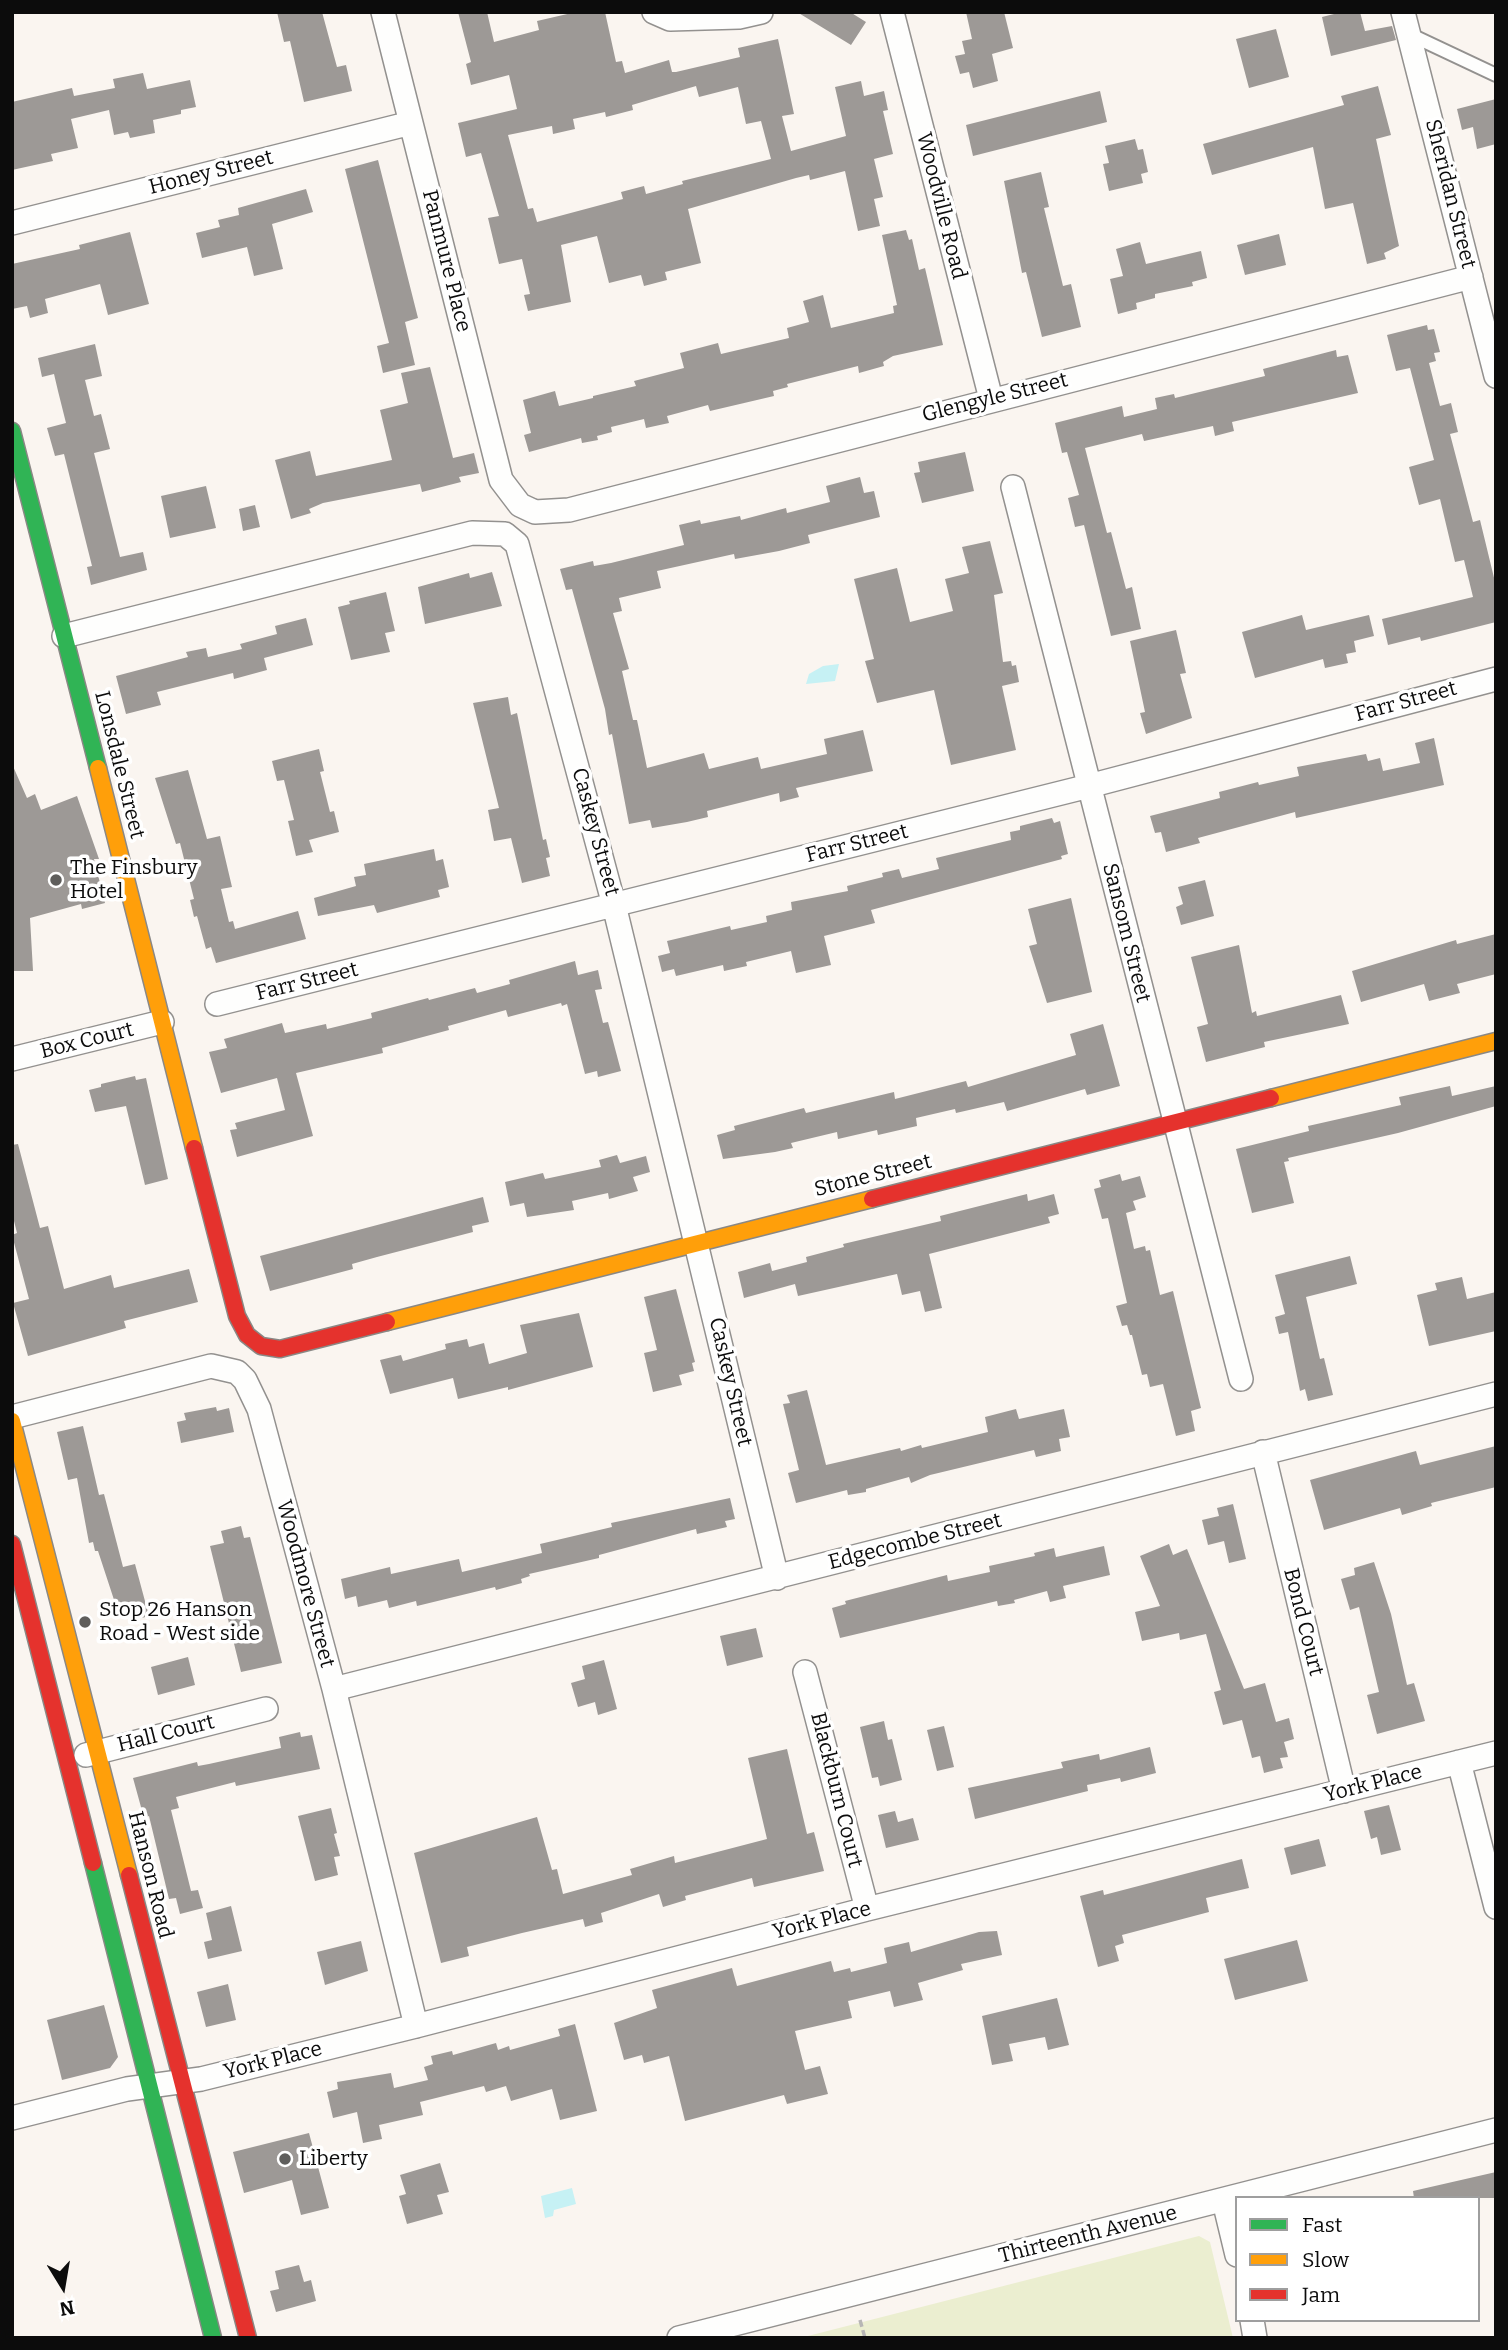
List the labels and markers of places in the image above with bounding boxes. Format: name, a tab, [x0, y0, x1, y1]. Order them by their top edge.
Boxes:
place label: The Finsbury Hotel	[70, 855, 198, 905]
marker: The Finsbury Hotel	[48, 872, 64, 888]
place label: Stop 26 Hanson Road - West side	[99, 1597, 260, 1647]
marker: Stop 26 Hanson Road - West side	[77, 1614, 93, 1630]
place label: Liberty	[299, 2146, 368, 2172]
marker: Liberty	[277, 2151, 293, 2167]

